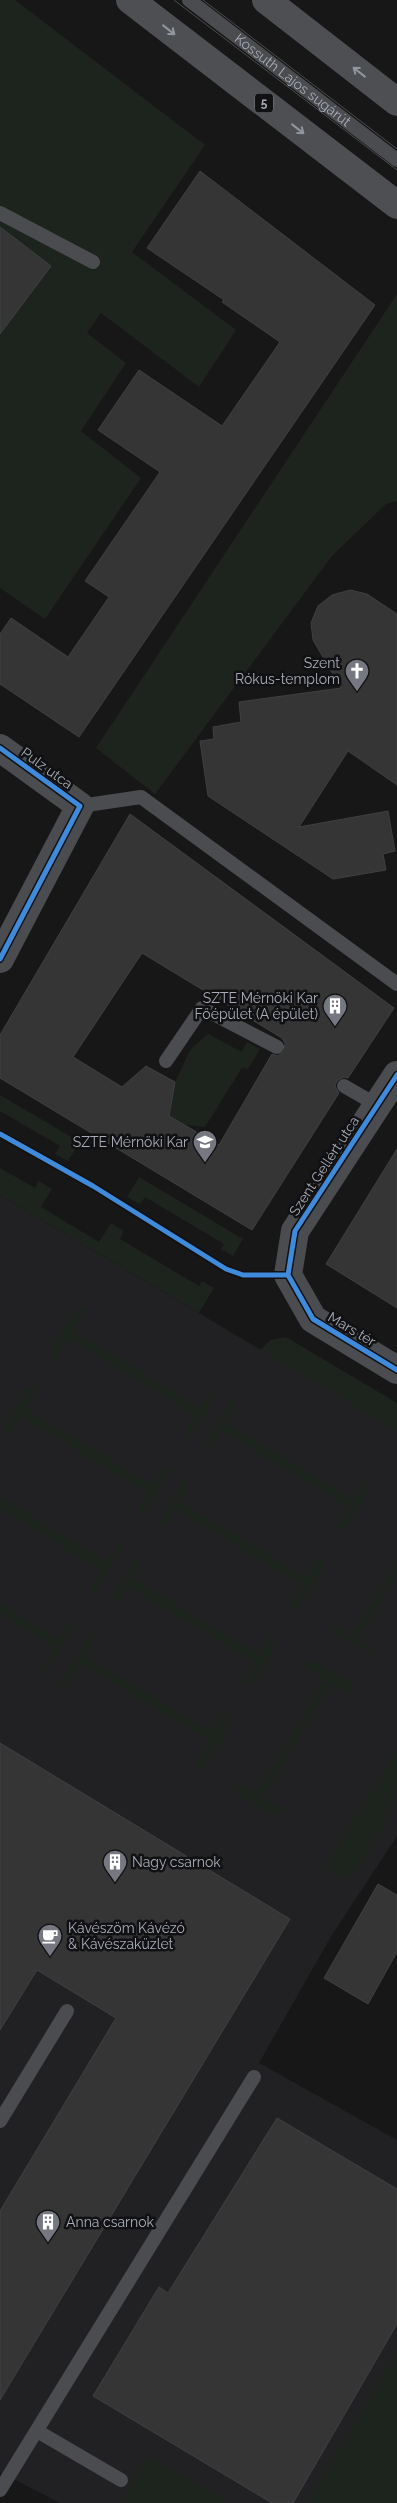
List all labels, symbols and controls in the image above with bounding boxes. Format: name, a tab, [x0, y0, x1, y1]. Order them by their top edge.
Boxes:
one-way arrow	[162, 24, 175, 35]
street label: Kossuth Lajos sugárút	[232, 30, 354, 130]
one-way arrow	[352, 67, 365, 78]
road number: 5	[255, 94, 273, 112]
one-way arrow	[291, 124, 305, 134]
place label: Szent Rókus-templom	[235, 655, 340, 687]
church icon: Szent Rókus-templom	[344, 658, 370, 692]
street label: Pulz utca	[18, 744, 76, 792]
place label: SZTE Mérnöki Kar Főépület (A épület)	[195, 990, 318, 1022]
building icon: SZTE Mérnöki Kar Főépület (A épület)	[322, 993, 348, 1027]
street label: Szent Gellért utca	[286, 1113, 362, 1219]
school or university icon: SZTE Mérnöki Kar	[192, 1129, 218, 1163]
place label: SZTE Mérnöki Kar	[73, 1134, 188, 1150]
street label: Mars tér	[325, 1309, 379, 1349]
building icon: Nagy csarnok	[102, 1849, 128, 1883]
place label: Nagy csarnok	[132, 1854, 221, 1870]
place label: Kávészöm Kávézó & Kávészaküzlet	[68, 1920, 185, 1952]
cafe icon: Kávészöm Kávézó & Kávészaküzlet	[37, 1923, 63, 1957]
building icon: Anna csarnok	[35, 2209, 61, 2243]
place label: Anna csarnok	[66, 2214, 154, 2230]

